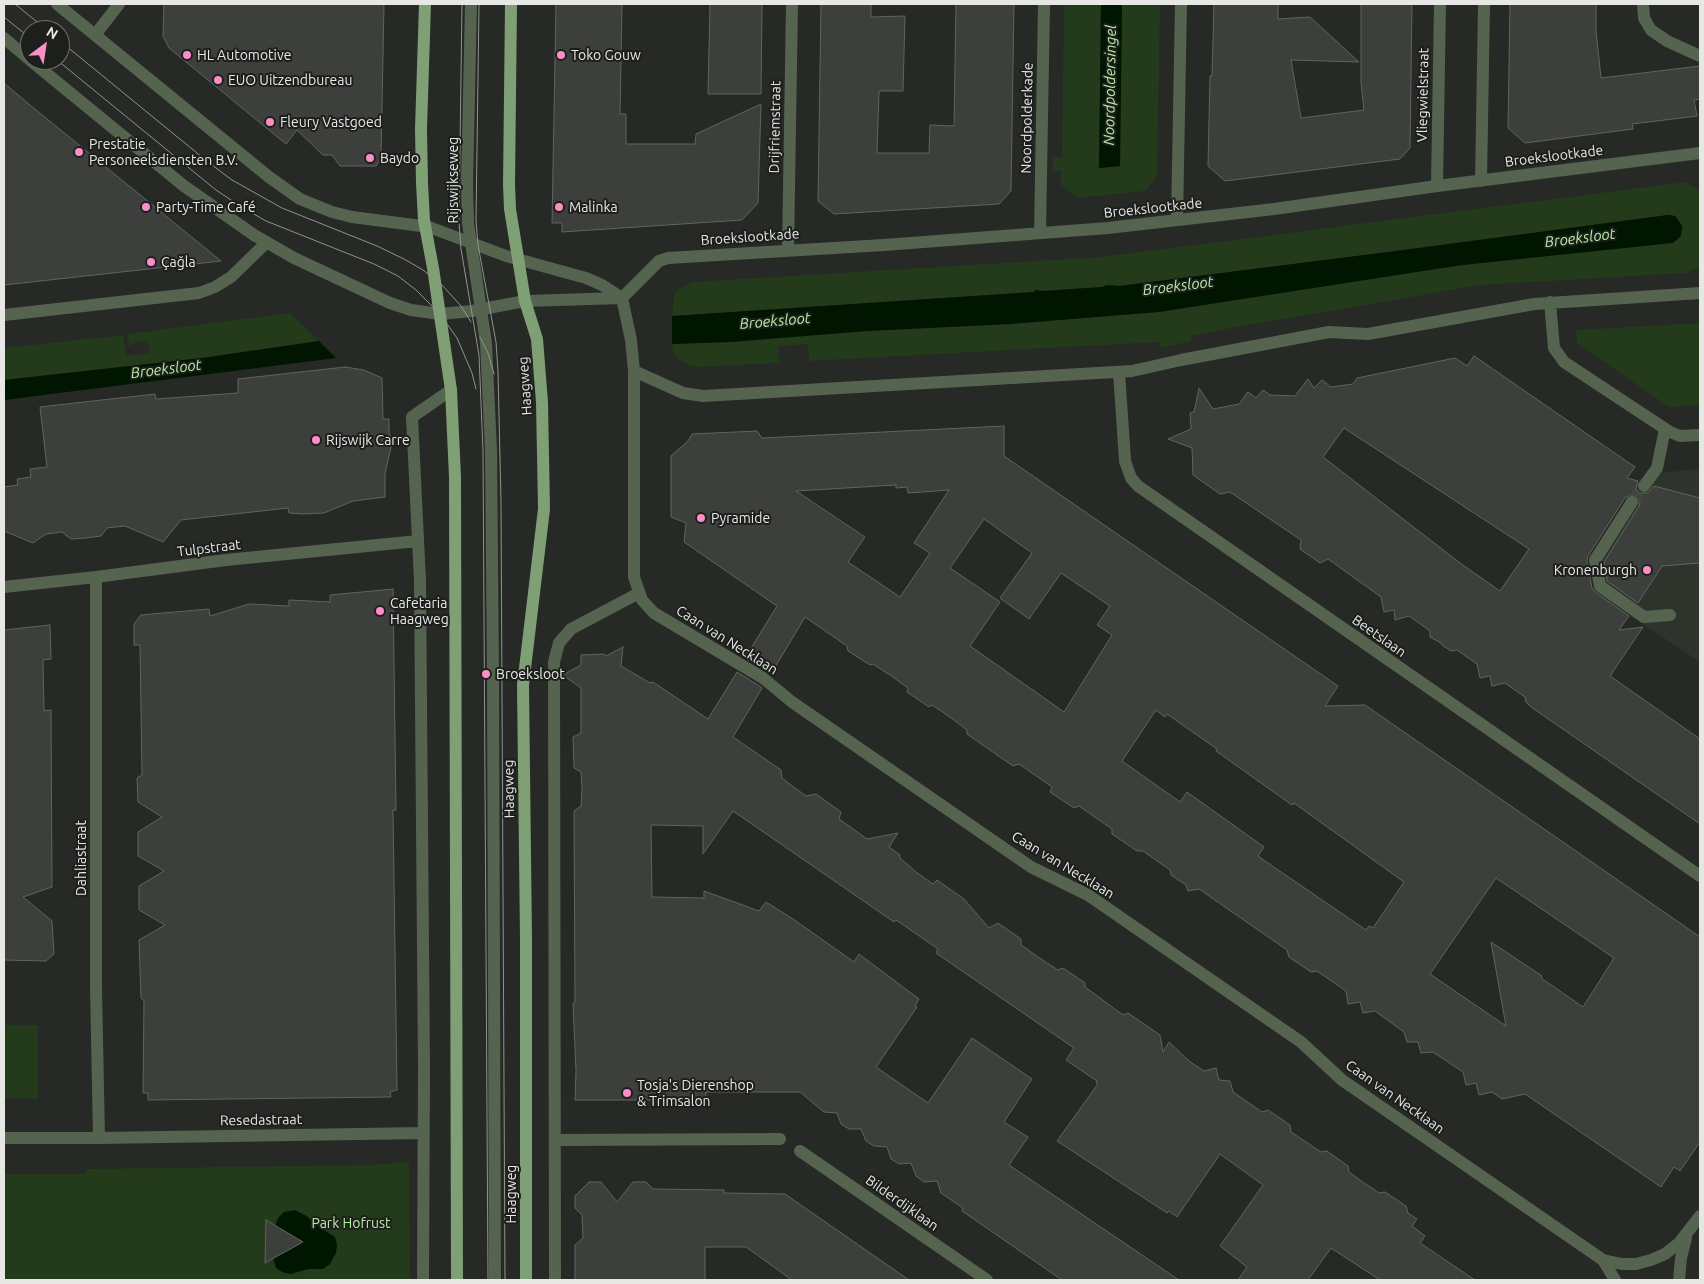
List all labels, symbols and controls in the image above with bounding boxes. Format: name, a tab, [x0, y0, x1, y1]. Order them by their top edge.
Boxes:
north arrow	[20, 20, 70, 70]
text: N	[44, 23, 61, 43]
water label: Noordpoldersingel	[1100, 24, 1120, 146]
place label: HL Automotive	[197, 47, 292, 63]
place label: Toko Gouw	[571, 47, 641, 63]
street label: Vliegwielstraat	[1414, 48, 1432, 142]
marker: HL Automotive	[181, 49, 193, 61]
marker: Toko Gouw	[555, 49, 567, 61]
street label: Noordpolderkade	[1018, 62, 1036, 174]
place label: EUO Uitzendbureau	[228, 72, 352, 88]
marker: EUO Uitzendbureau	[212, 74, 224, 86]
street label: Drijfriemstraat	[766, 81, 784, 173]
place label: Fleury Vastgoed	[280, 114, 382, 130]
marker: Fleury Vastgoed	[264, 116, 276, 128]
place label: Prestatie Personeelsdiensten B.V.	[89, 136, 238, 168]
street label: Rijswijkseweg	[445, 137, 461, 223]
street label: Broekslootkade	[1504, 142, 1604, 170]
marker: Prestatie Personeelsdiensten B.V.	[73, 146, 85, 158]
place label: Baydo	[380, 150, 419, 166]
marker: Baydo	[364, 152, 376, 164]
street label: Broekslootkade	[1103, 194, 1203, 222]
place label: Party-Time Café	[156, 199, 256, 215]
place label: Malinka	[569, 199, 618, 215]
marker: Party-Time Café	[140, 201, 152, 213]
marker: Malinka	[553, 201, 565, 213]
street label: Broekslootkade	[700, 225, 800, 249]
water label: Broeksloot	[1544, 225, 1616, 251]
place label: Çağla	[161, 254, 196, 270]
marker: Çağla	[145, 256, 157, 268]
water label: Broeksloot	[1142, 273, 1214, 299]
water label: Broeksloot	[739, 309, 811, 333]
water label: Broeksloot	[130, 356, 202, 382]
street label: Haagweg	[515, 356, 535, 416]
place label: Rijswijk Carre	[326, 432, 410, 448]
marker: Rijswijk Carre	[310, 434, 322, 446]
place label: Pyramide	[711, 510, 770, 526]
marker: Pyramide	[695, 512, 707, 524]
street label: Tulpstraat	[176, 536, 242, 560]
place label: Kronenburgh	[1554, 562, 1637, 578]
marker: Kronenburgh	[1641, 564, 1653, 576]
place label: Cafetaria Haagweg	[390, 595, 449, 628]
street label: Caan van Necklaan	[673, 602, 781, 678]
marker: Cafetaria Haagweg	[374, 605, 386, 617]
street label: Beetslaan	[1349, 611, 1409, 661]
place label: Broeksloot	[496, 666, 565, 682]
marker: Broeksloot	[480, 668, 492, 680]
street label: Haagweg	[500, 759, 518, 819]
street label: Dahliastraat	[73, 820, 89, 896]
street label: Caan van Necklaan	[1009, 828, 1117, 902]
street label: Caan van Necklaan	[1342, 1057, 1448, 1137]
place label: Tosja's Dierenshop & Trimsalon	[637, 1077, 754, 1110]
marker: Tosja's Dierenshop & Trimsalon	[621, 1087, 633, 1099]
street label: Resedastraat	[220, 1111, 302, 1129]
street label: Haagweg	[503, 1165, 519, 1223]
street label: Bilderdijklaan	[862, 1172, 942, 1234]
park label: Park Hofrust	[311, 1215, 391, 1231]

